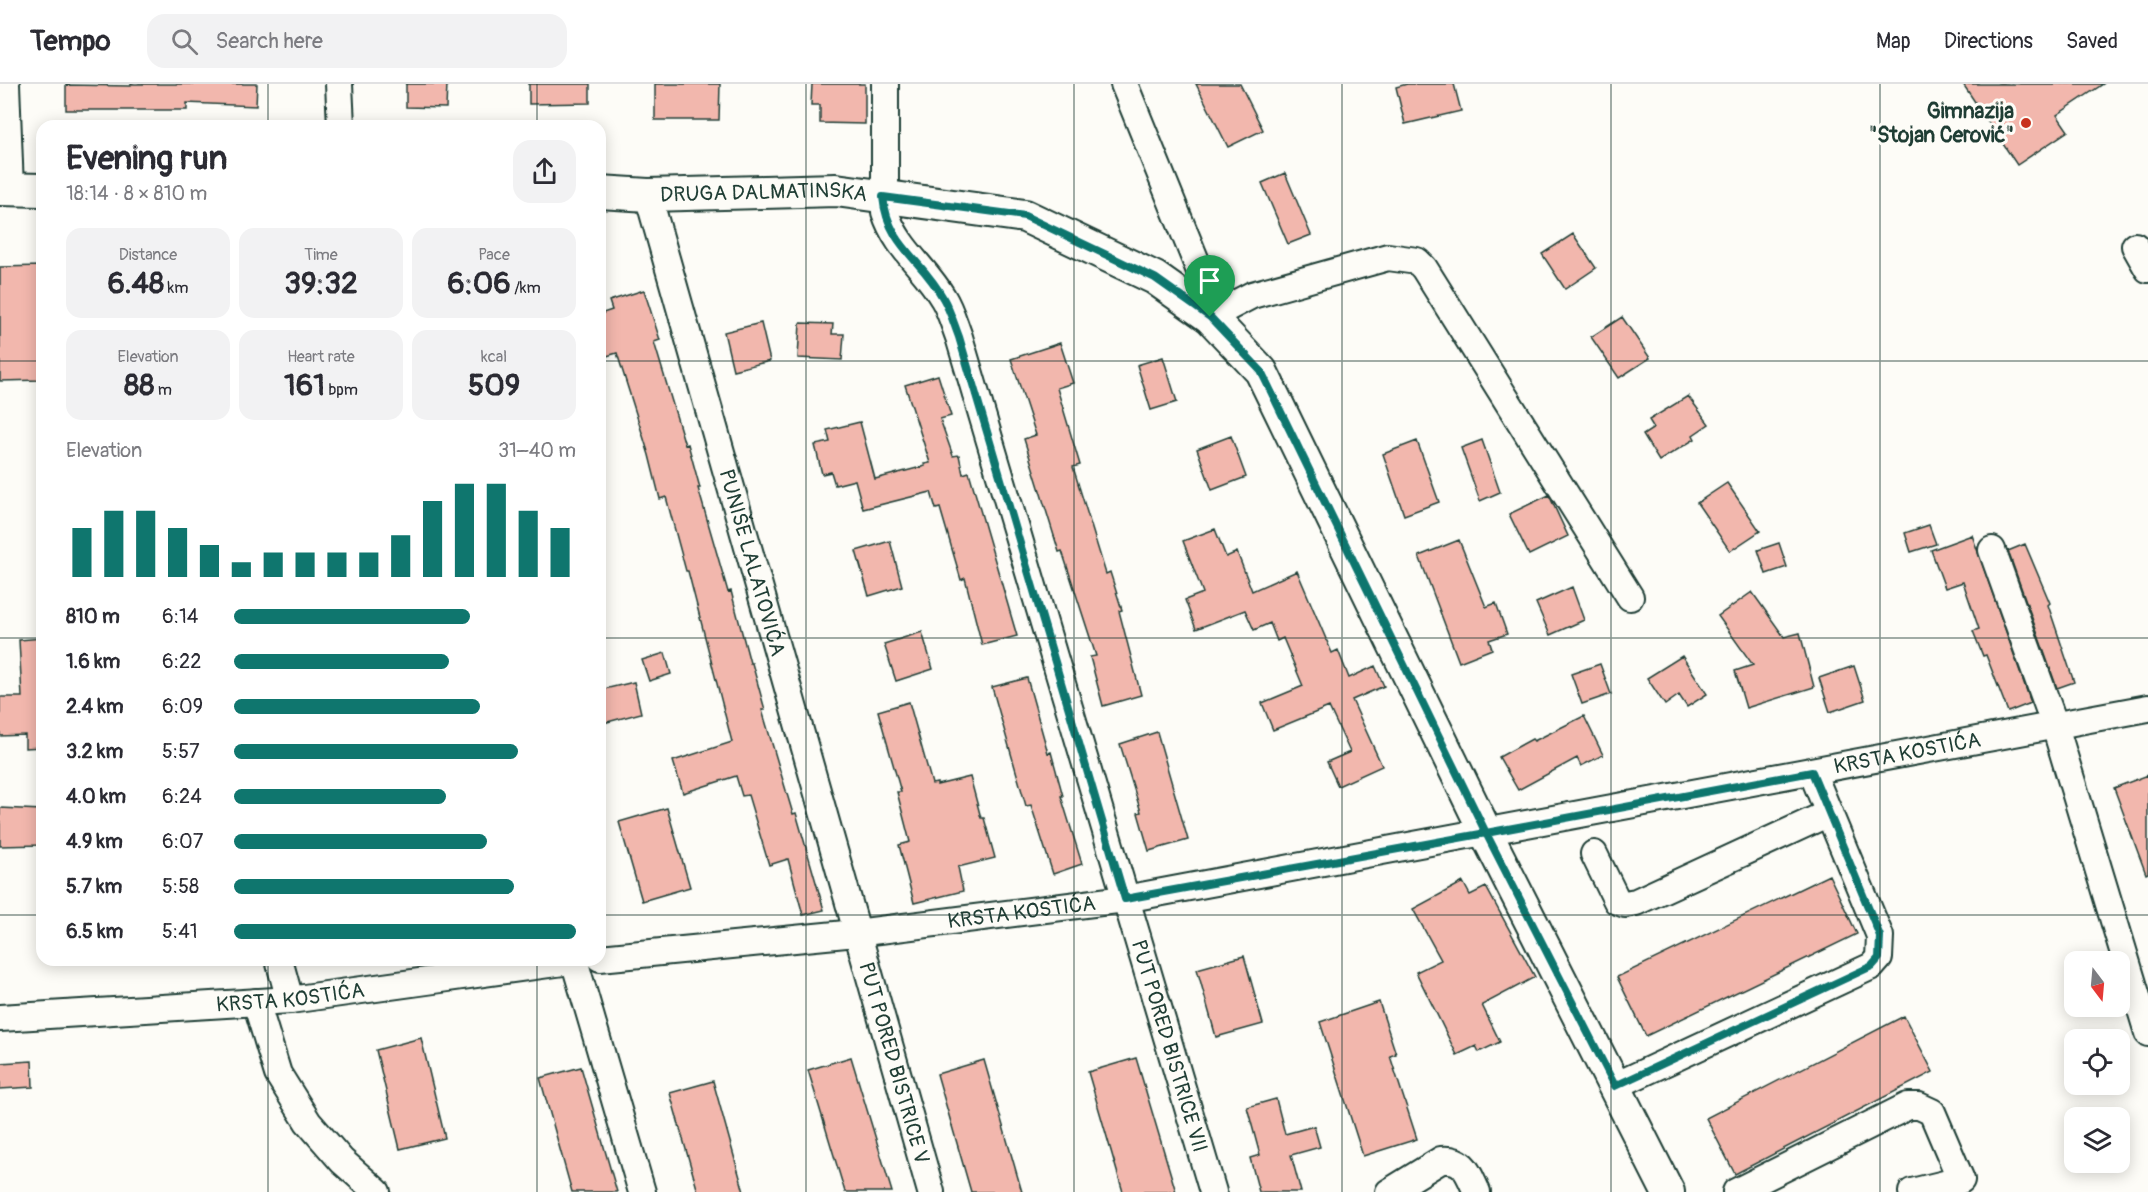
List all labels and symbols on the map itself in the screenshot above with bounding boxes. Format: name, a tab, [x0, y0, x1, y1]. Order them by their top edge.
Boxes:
place label: Gimnazija "Stojan Cerović"	[1869, 98, 2014, 149]
marker: Gimnazija "Stojan Cerović"	[2019, 116, 2033, 130]
street label: DRUGA DALMATINSKA	[660, 176, 869, 208]
pin	[1184, 255, 1235, 317]
street label: PUNIŠE LALATOVIĆA	[713, 466, 792, 659]
street label: KRSTA KOSTIĆA	[1831, 726, 1983, 780]
street label: KRSTA KOSTIĆA	[946, 889, 1097, 935]
street label: PUT PORED BISTRICE VII	[1125, 936, 1214, 1155]
north arrow	[2064, 951, 2130, 1017]
street label: PUT PORED BISTRICE V	[853, 959, 936, 1167]
street label: KRSTA KOSTIĆA	[215, 976, 366, 1018]

